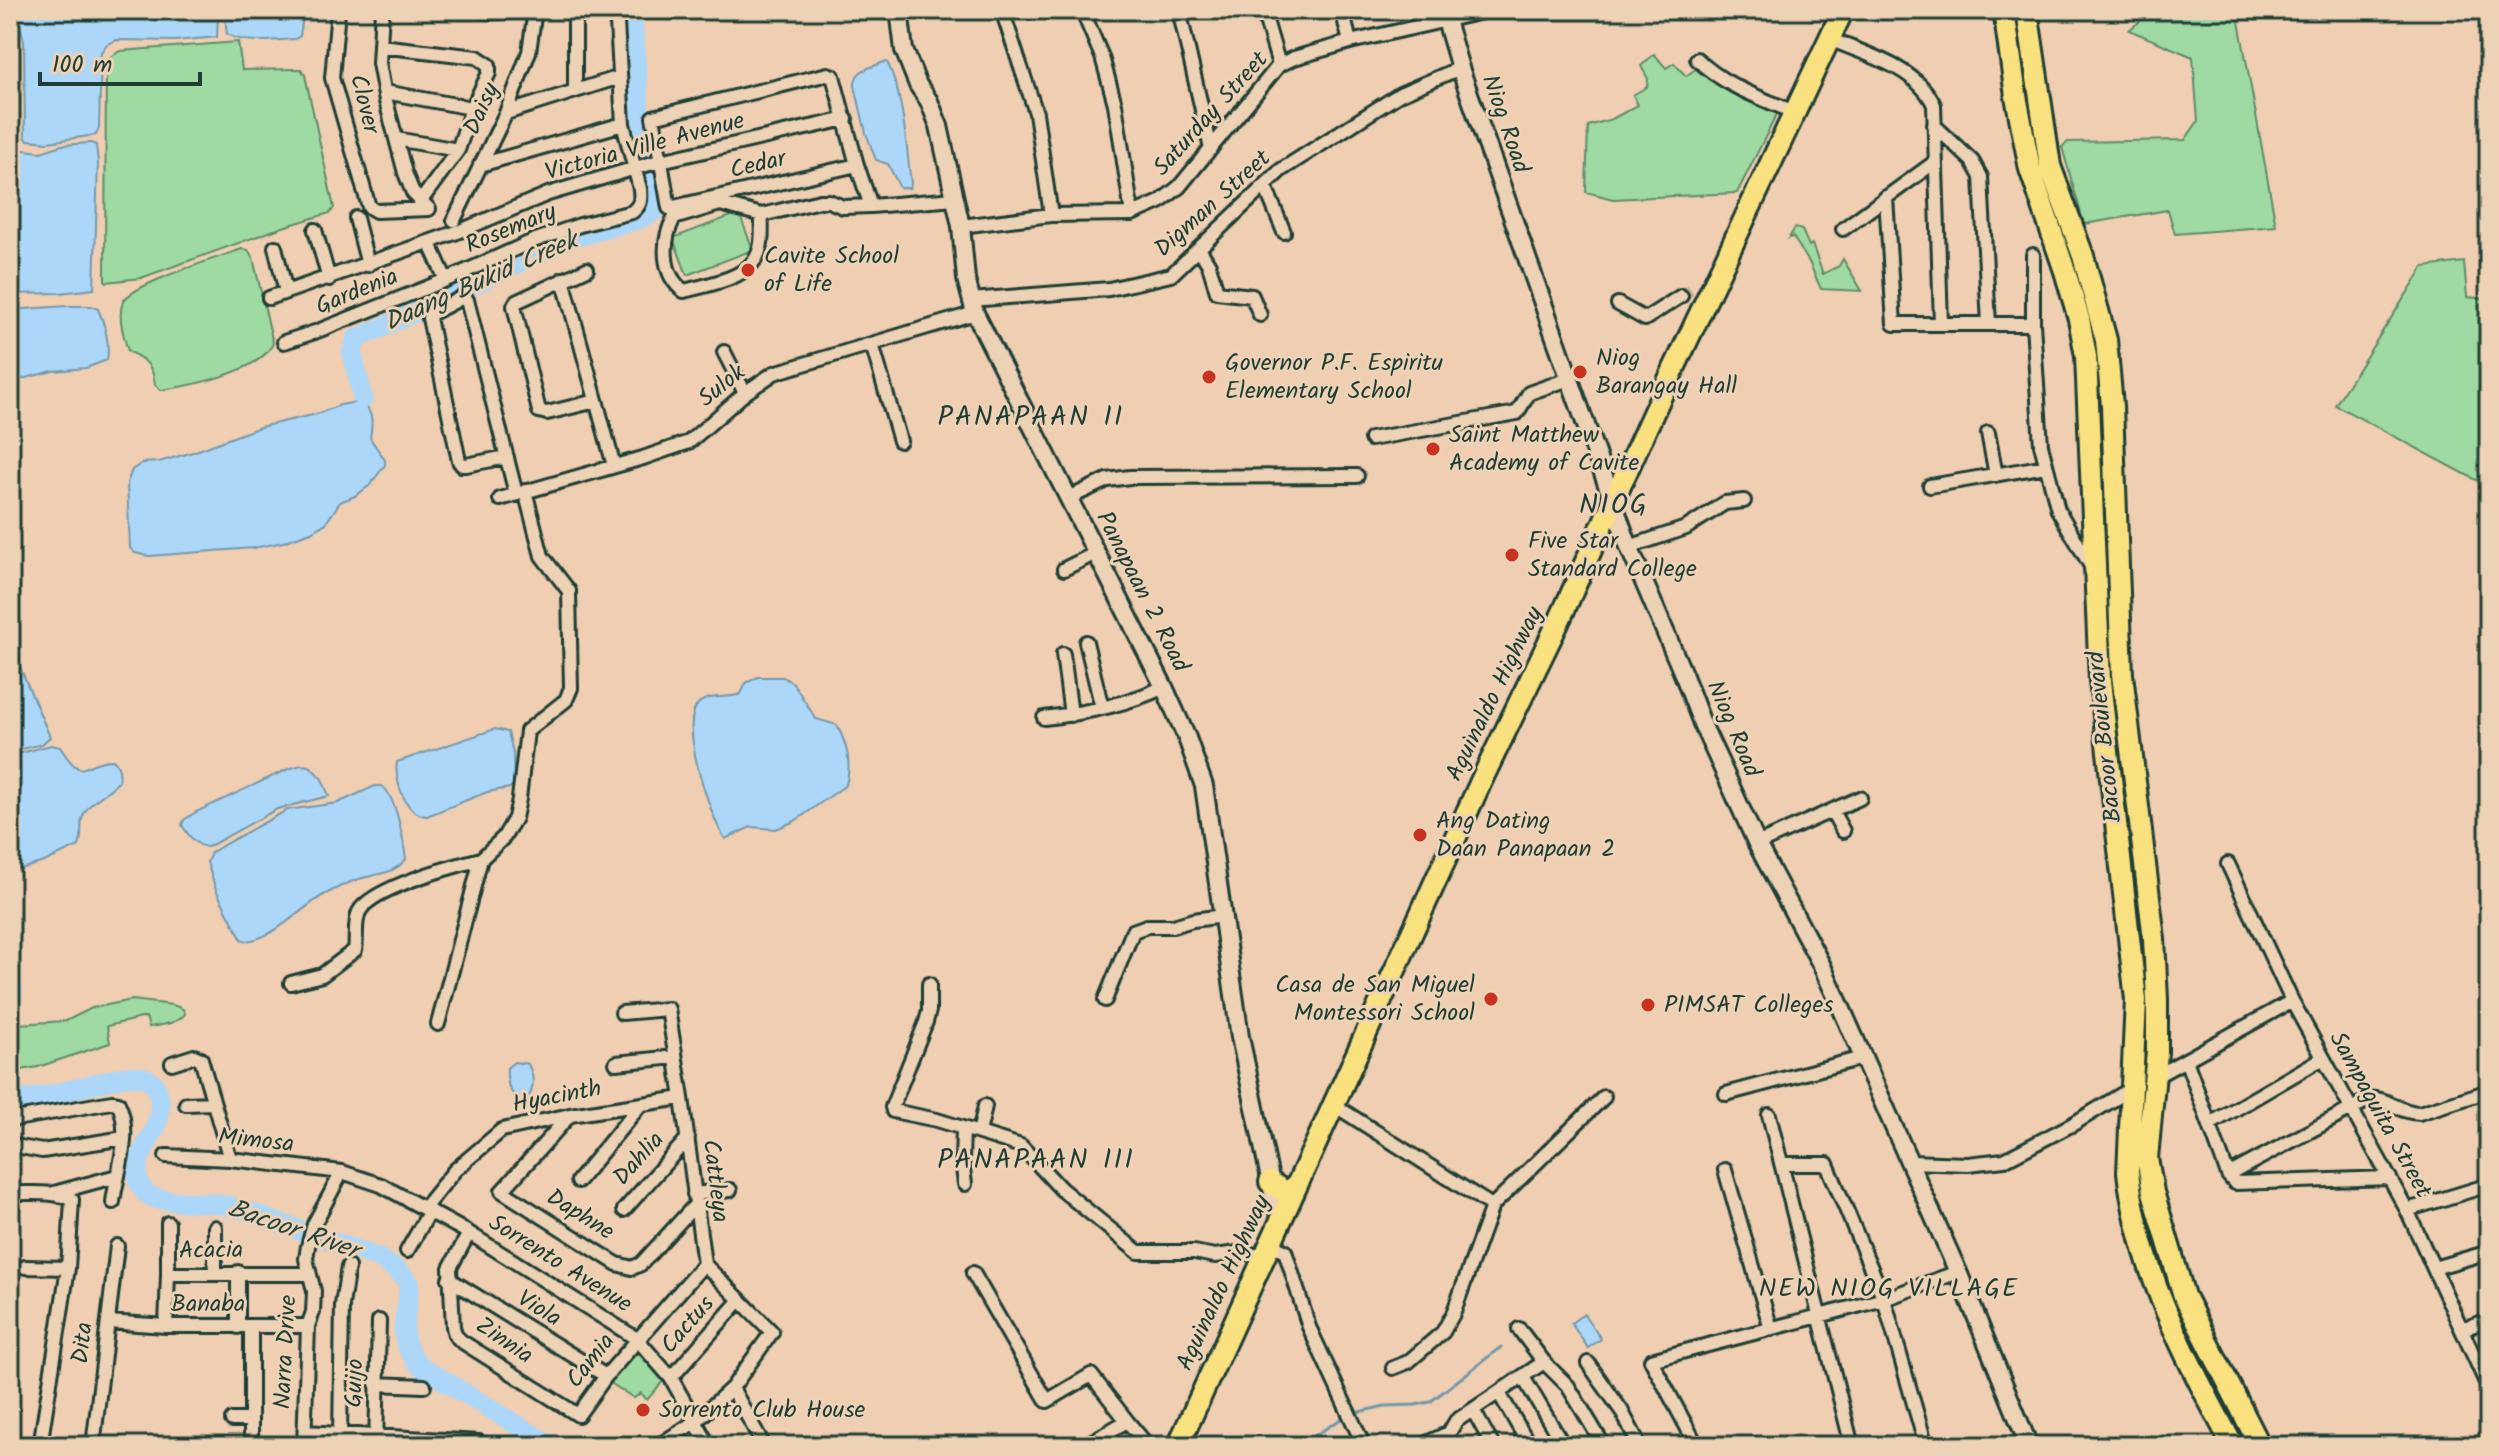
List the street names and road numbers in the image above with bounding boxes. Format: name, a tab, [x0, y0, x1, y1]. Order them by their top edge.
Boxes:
street label: Saturday Street	[1144, 42, 1279, 186]
street label: Niog Road	[1470, 69, 1540, 180]
street label: Clover	[338, 70, 391, 140]
street label: Daisy	[453, 76, 511, 142]
street label: Victoria Ville Avenue	[541, 102, 749, 192]
street label: Cedar	[726, 139, 792, 190]
street label: Digman Street	[1146, 140, 1281, 267]
street label: Rosemary	[459, 193, 563, 265]
street label: Gardenia	[310, 258, 404, 326]
street label: Sulok	[689, 354, 755, 418]
street label: Panapaan 2 Road	[1085, 505, 1200, 680]
street label: Aguinaldo Highway	[1436, 599, 1555, 788]
street label: Bacoor Boulevard	[2076, 648, 2133, 825]
street label: Niog Road	[1695, 674, 1771, 784]
street label: Sampaguita Street	[2318, 1024, 2442, 1206]
street label: Hyacinth	[509, 1069, 605, 1125]
street label: Mimosa	[216, 1118, 296, 1164]
street label: Dahlia	[604, 1123, 674, 1195]
street label: Cattleya	[691, 1137, 739, 1225]
street label: Daphne	[538, 1179, 622, 1251]
street label: Aguinaldo Highway	[1166, 1188, 1282, 1378]
street label: Sorrento Avenue	[480, 1204, 640, 1324]
street label: Acacia	[179, 1231, 243, 1271]
street label: Viola	[509, 1280, 569, 1338]
street label: Banaba	[171, 1285, 245, 1324]
street label: Cactus	[651, 1287, 725, 1363]
street label: Narra Drive	[264, 1294, 308, 1410]
street label: Zinnia	[467, 1307, 541, 1375]
street label: Dita	[61, 1320, 105, 1366]
street label: Camia	[557, 1325, 625, 1397]
street label: Guijo	[335, 1358, 375, 1408]

